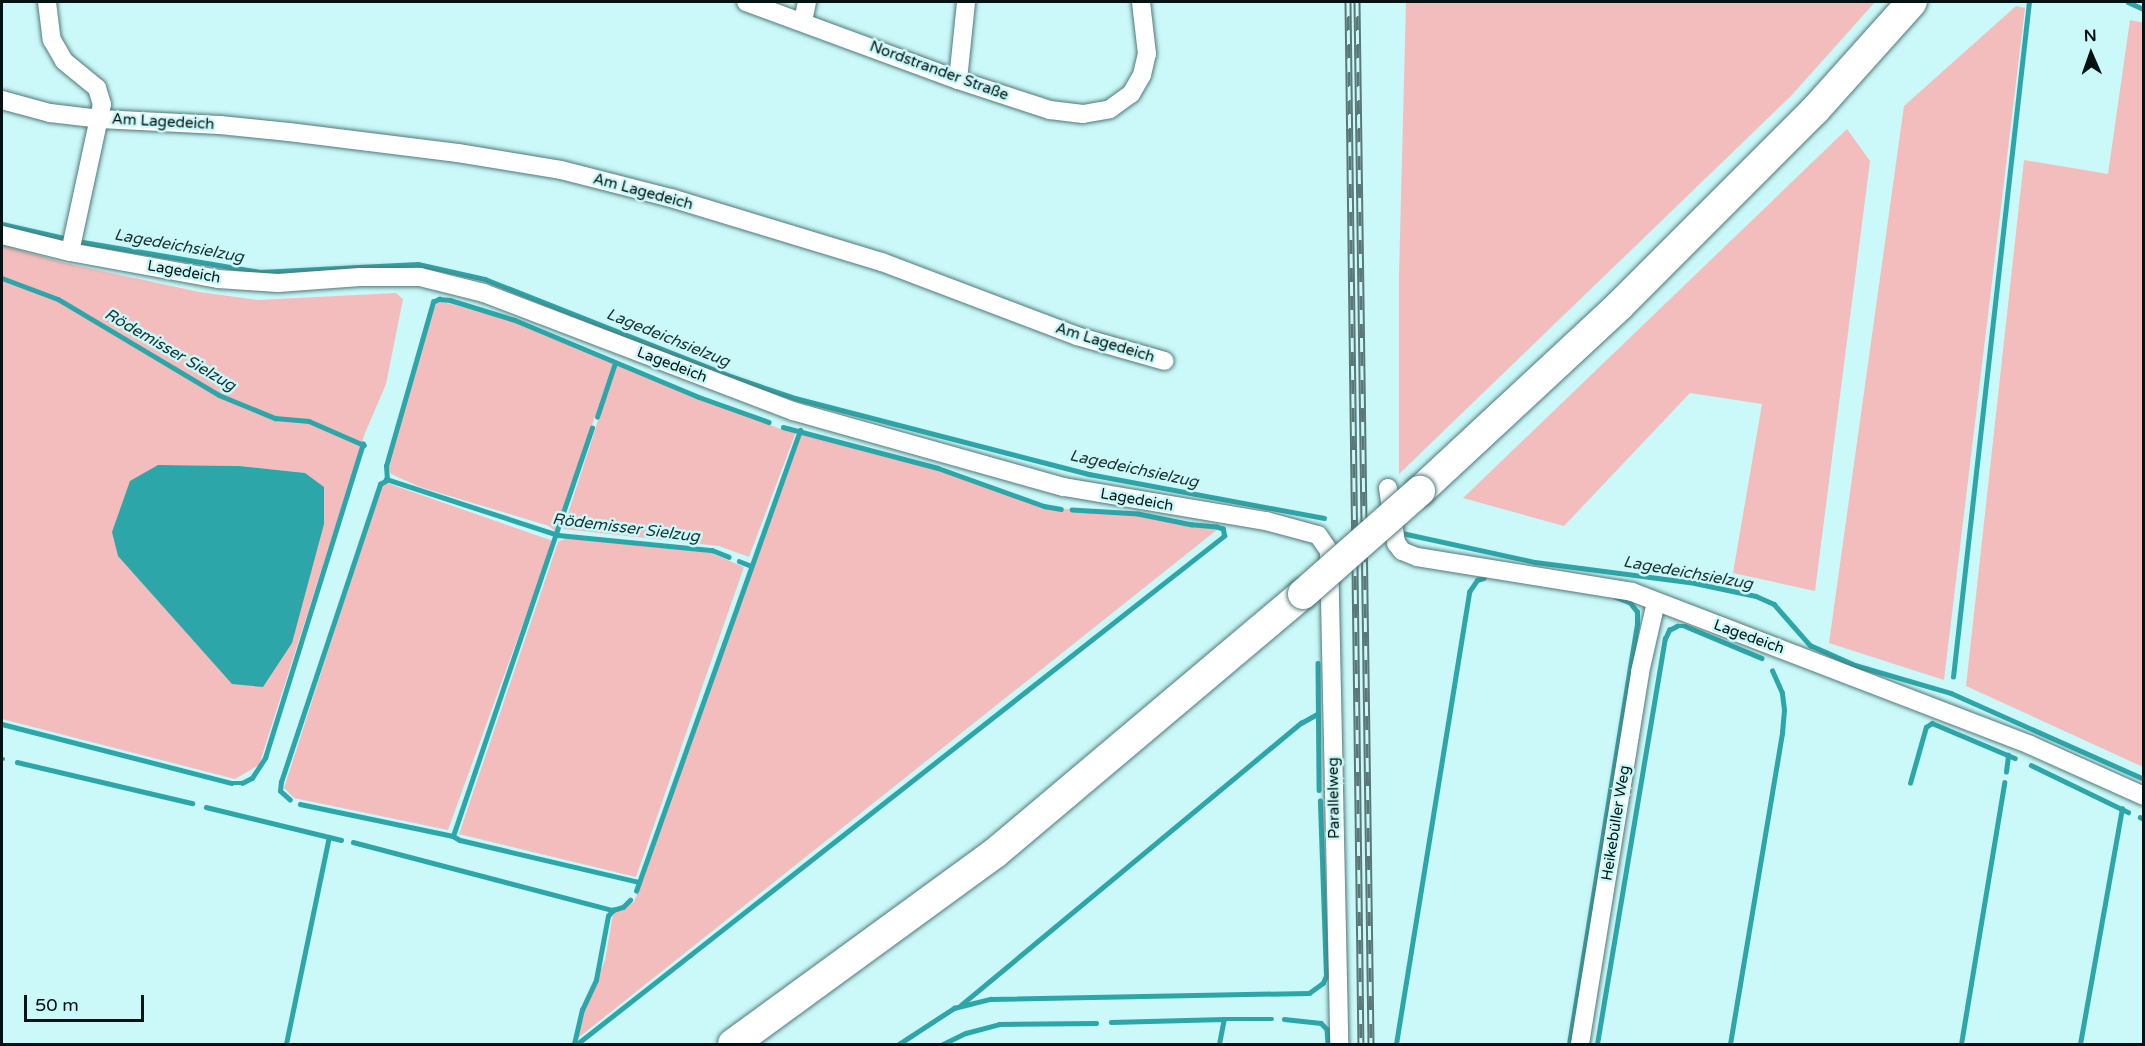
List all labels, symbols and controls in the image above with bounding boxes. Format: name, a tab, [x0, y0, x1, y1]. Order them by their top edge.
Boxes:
north arrow	[2061, 24, 2121, 84]
text: N	[2084, 26, 2097, 46]
street label: Nordstrander Straße	[867, 38, 1011, 104]
street label: Am Lagedeich	[111, 110, 215, 134]
street label: Am Lagedeich	[591, 170, 695, 214]
water label: Lagedeichsielzug	[113, 225, 245, 267]
street label: Lagedeich	[146, 257, 222, 287]
water label: Rödemisser Sielzug	[101, 305, 239, 395]
water label: Lagedeichsielzug	[604, 305, 732, 371]
street label: Am Lagedeich	[1053, 319, 1157, 367]
street label: Lagedeich	[634, 343, 710, 387]
water label: Lagedeichsielzug	[1068, 446, 1200, 492]
street label: Lagedeich	[1099, 485, 1175, 515]
water label: Rödemisser Sielzug	[551, 509, 701, 547]
water label: Lagedeichsielzug	[1622, 552, 1754, 594]
street label: Lagedeich	[1711, 616, 1787, 658]
street label: Parallelweg	[1324, 757, 1344, 839]
street label: Heikebüller Weg	[1598, 764, 1634, 882]
scale bar	[27, 983, 147, 1021]
text: 50 m	[35, 994, 79, 1016]

